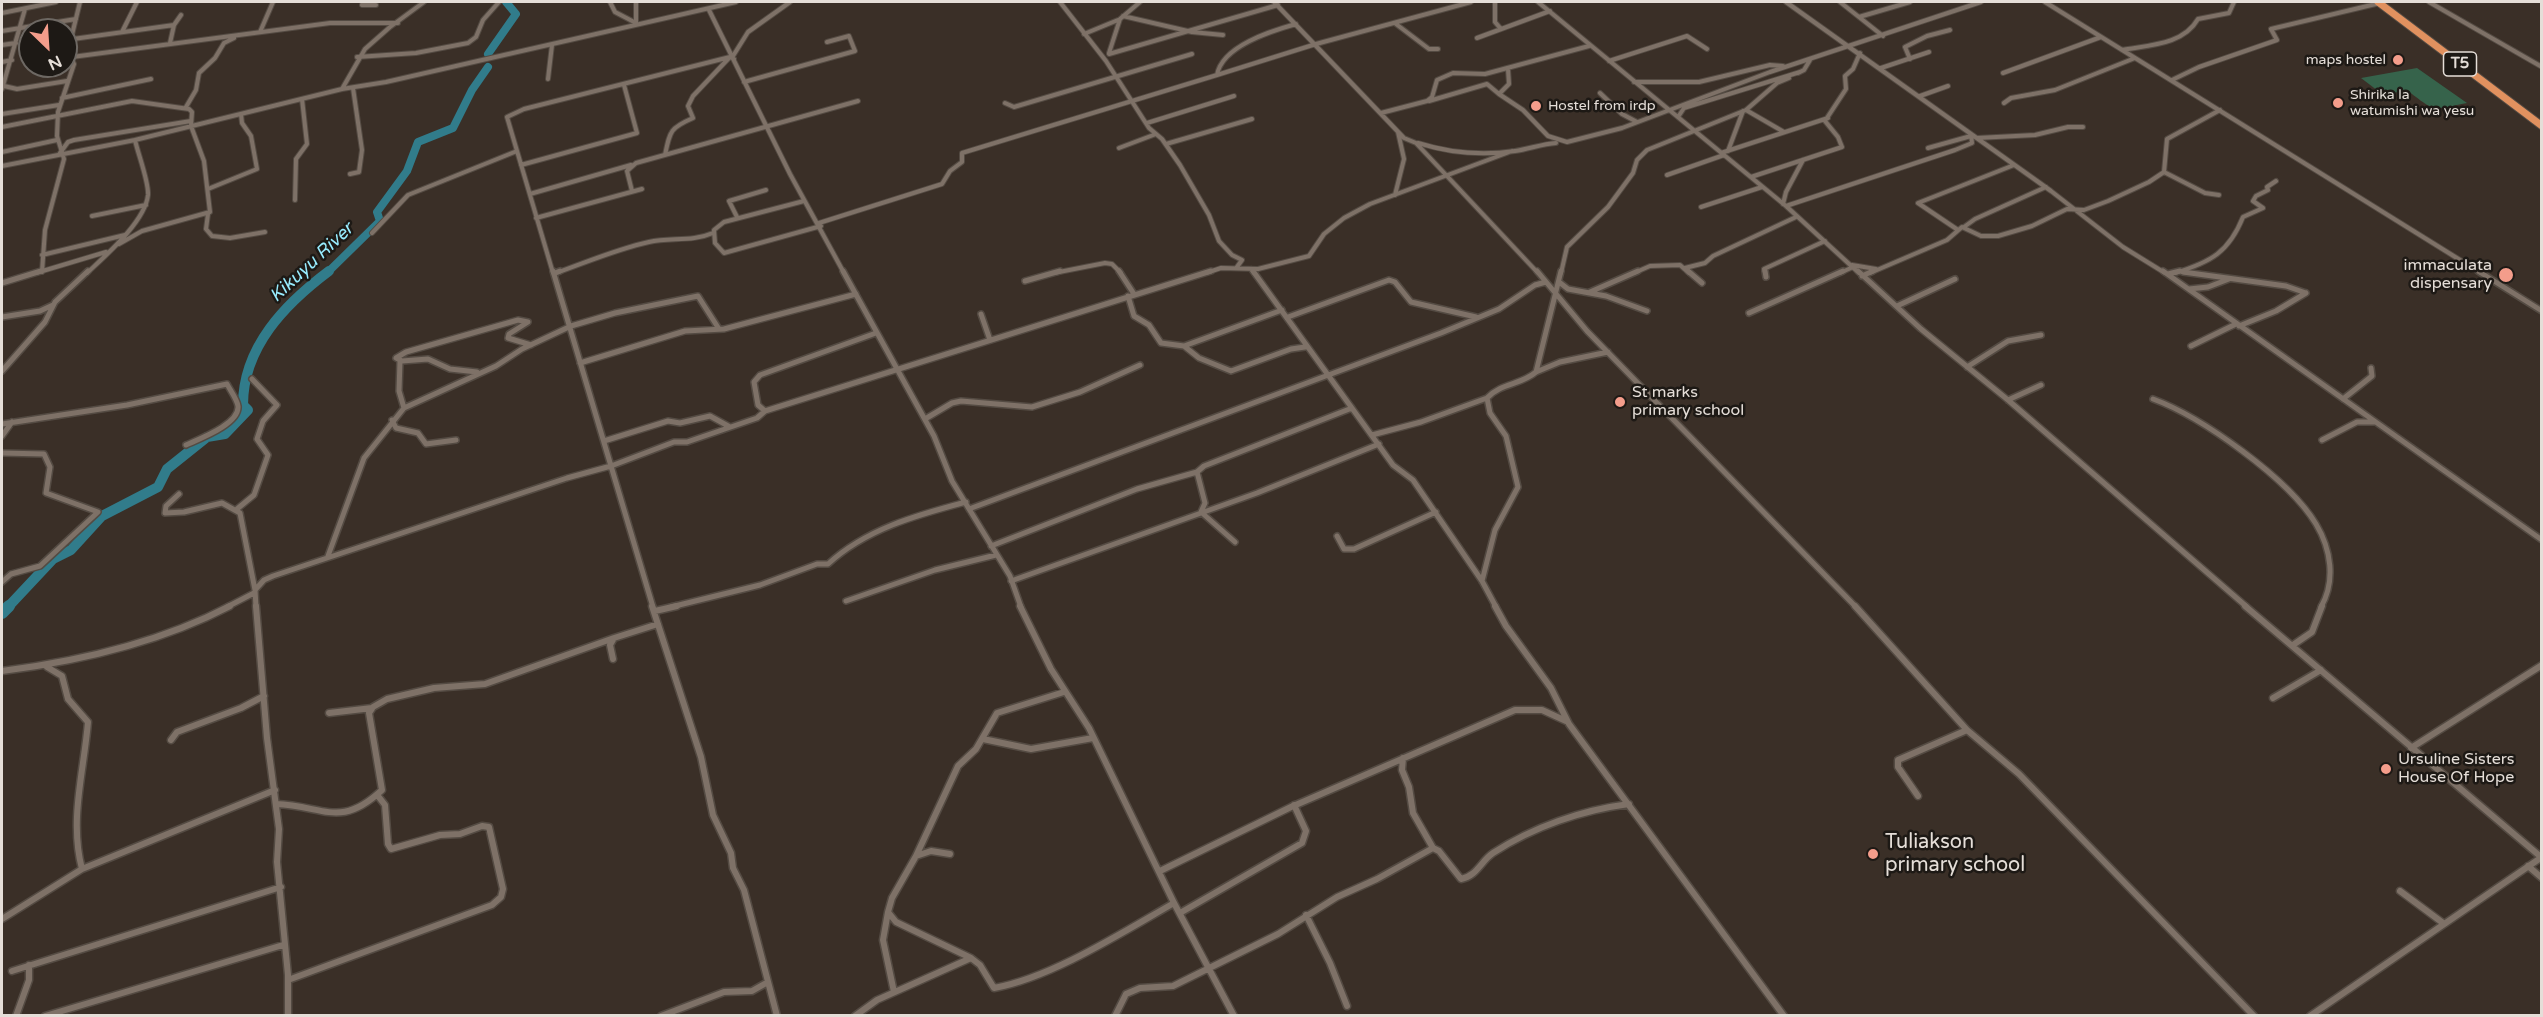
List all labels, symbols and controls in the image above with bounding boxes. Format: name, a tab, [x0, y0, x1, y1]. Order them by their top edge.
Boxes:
north arrow	[18, 18, 78, 78]
text: N	[45, 51, 65, 74]
place label: maps hostel	[2306, 52, 2386, 68]
road number: T5	[2444, 52, 2476, 76]
marker: maps hostel	[2391, 53, 2405, 67]
place label: Shirika la watumishi wa yesu	[2350, 87, 2474, 120]
marker: Shirika la watumishi wa yesu	[2331, 96, 2345, 110]
place label: Hostel from irdp	[1548, 98, 1656, 114]
marker: Hostel from irdp	[1529, 99, 1543, 113]
water label: Kikuyu River	[266, 219, 358, 307]
place label: immaculata dispensary	[2403, 256, 2492, 294]
marker: immaculata dispensary	[2497, 266, 2515, 284]
place label: St marks primary school	[1632, 383, 1744, 421]
marker: St marks primary school	[1613, 395, 1627, 409]
place label: Ursuline Sisters House Of Hope	[2398, 750, 2514, 788]
marker: Ursuline Sisters House Of Hope	[2379, 762, 2393, 776]
place label: Tuliakson primary school	[1885, 831, 2025, 878]
marker: Tuliakson primary school	[1866, 847, 1880, 861]

